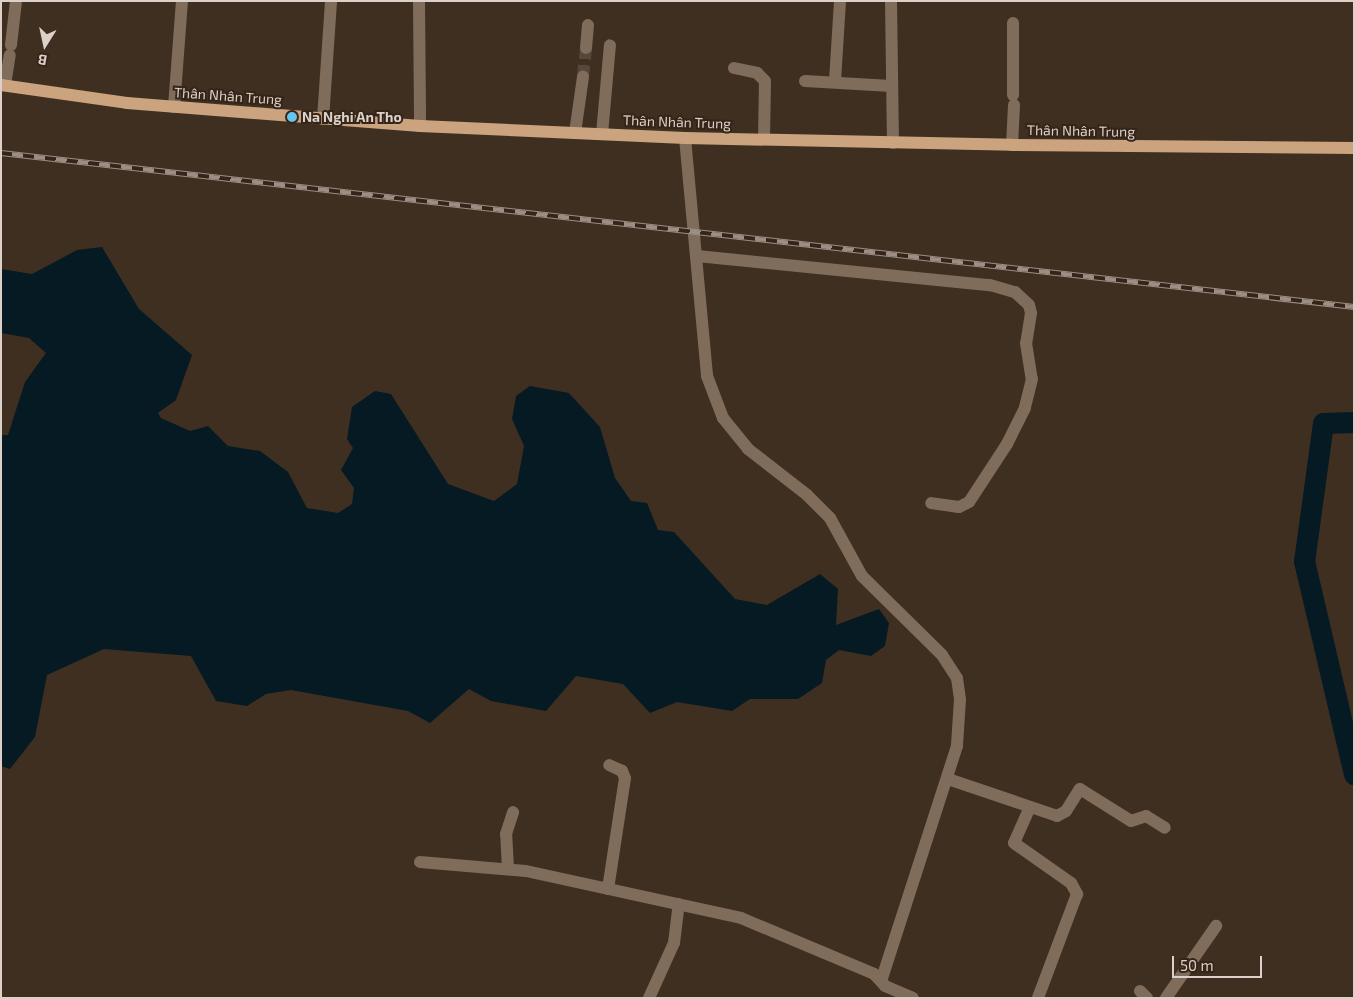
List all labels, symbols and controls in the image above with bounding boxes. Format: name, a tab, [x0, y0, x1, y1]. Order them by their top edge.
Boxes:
north arrow	[20, 20, 70, 70]
text: B	[36, 51, 48, 69]
street label: Thân Nhân Trung	[173, 84, 283, 108]
place label: Na Nghi An Tho	[302, 109, 402, 125]
marker: Na Nghi An Tho	[286, 111, 298, 123]
street label: Thân Nhân Trung	[622, 112, 732, 132]
street label: Thân Nhân Trung	[1027, 122, 1135, 140]
scale bar	[1175, 946, 1265, 978]
text: 50 m	[1180, 956, 1214, 974]

